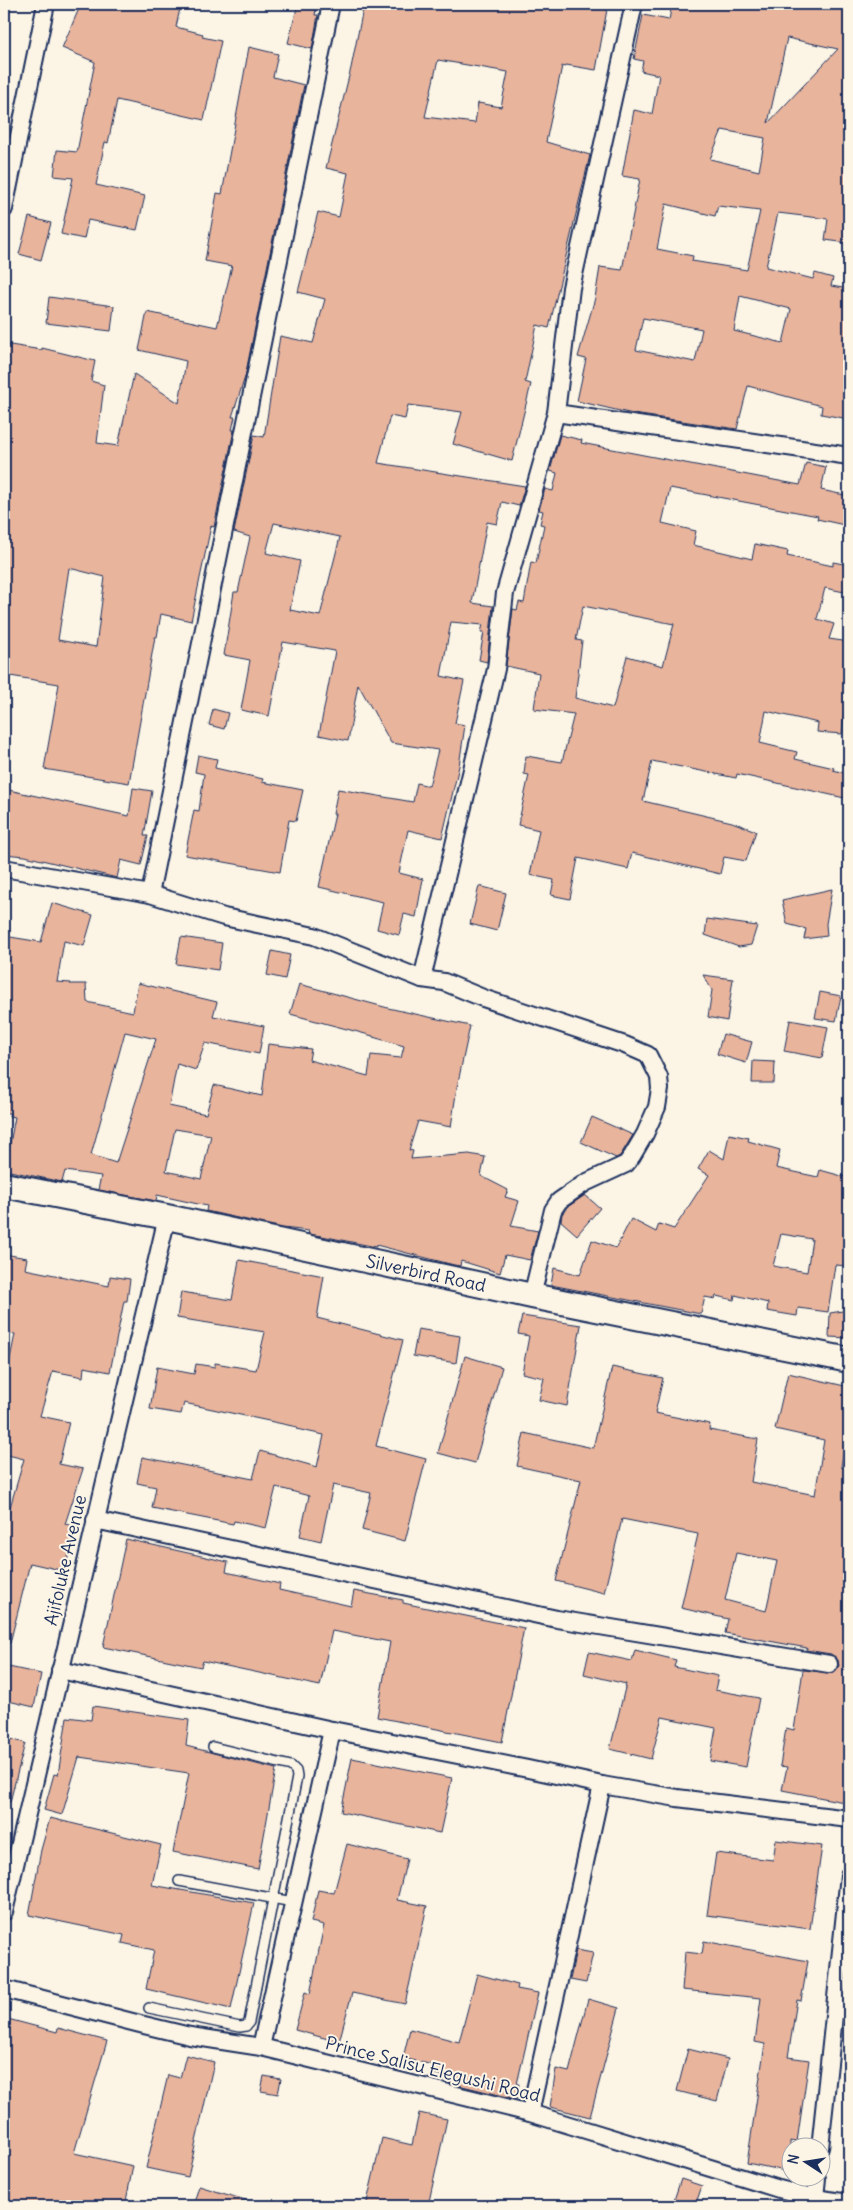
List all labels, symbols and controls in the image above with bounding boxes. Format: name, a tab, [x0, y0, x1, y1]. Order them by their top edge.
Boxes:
street label: Silverbird Road	[364, 1249, 488, 1297]
street label: Ajifoluke Avenue	[39, 1492, 91, 1628]
street label: Prince Salisu Elegushi Road	[323, 2031, 543, 2107]
north arrow	[780, 2138, 830, 2188]
text: N	[783, 2153, 803, 2166]

